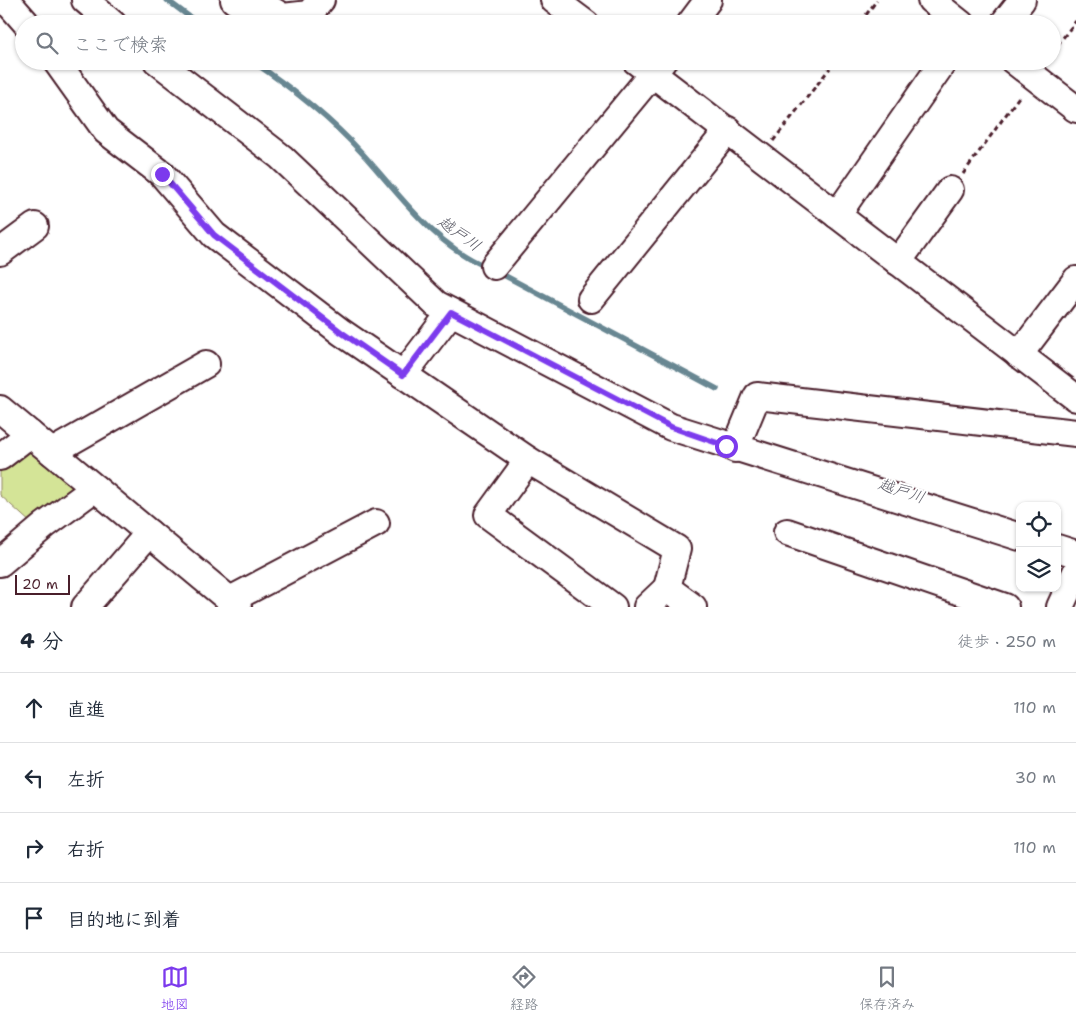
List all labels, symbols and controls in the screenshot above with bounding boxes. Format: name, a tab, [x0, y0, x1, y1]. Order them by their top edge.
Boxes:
search box	[15, 15, 1061, 70]
icon: search	[33, 29, 61, 57]
text: ここで検索	[73, 32, 168, 57]
route end	[151, 163, 174, 186]
water label: 越戸川	[433, 210, 485, 256]
route start	[715, 435, 738, 458]
water label: 越戸川	[875, 473, 928, 508]
map controls	[1016, 502, 1061, 592]
button: locate	[1016, 502, 1061, 547]
button: layers	[1016, 547, 1061, 592]
scale bar	[15, 572, 70, 595]
text: 20 m	[22, 575, 58, 593]
text: 4 分	[20, 627, 63, 655]
text: 徒歩 · 250 m	[958, 631, 1056, 652]
icon: ahead	[20, 694, 48, 722]
text: 直進	[67, 697, 105, 722]
text: 110 m	[1013, 697, 1056, 718]
icon: left	[20, 764, 48, 792]
text: 左折	[67, 767, 105, 792]
text: 30 m	[1015, 767, 1056, 788]
icon: right	[20, 834, 48, 862]
text: 右折	[67, 837, 105, 862]
text: 110 m	[1013, 837, 1056, 858]
icon: arrive	[20, 904, 48, 932]
text: 目的地に到着	[67, 907, 181, 932]
tab: 地図	[161, 963, 189, 1013]
tab: 経路	[510, 963, 538, 1013]
tab: 保存済み	[859, 963, 915, 1013]

